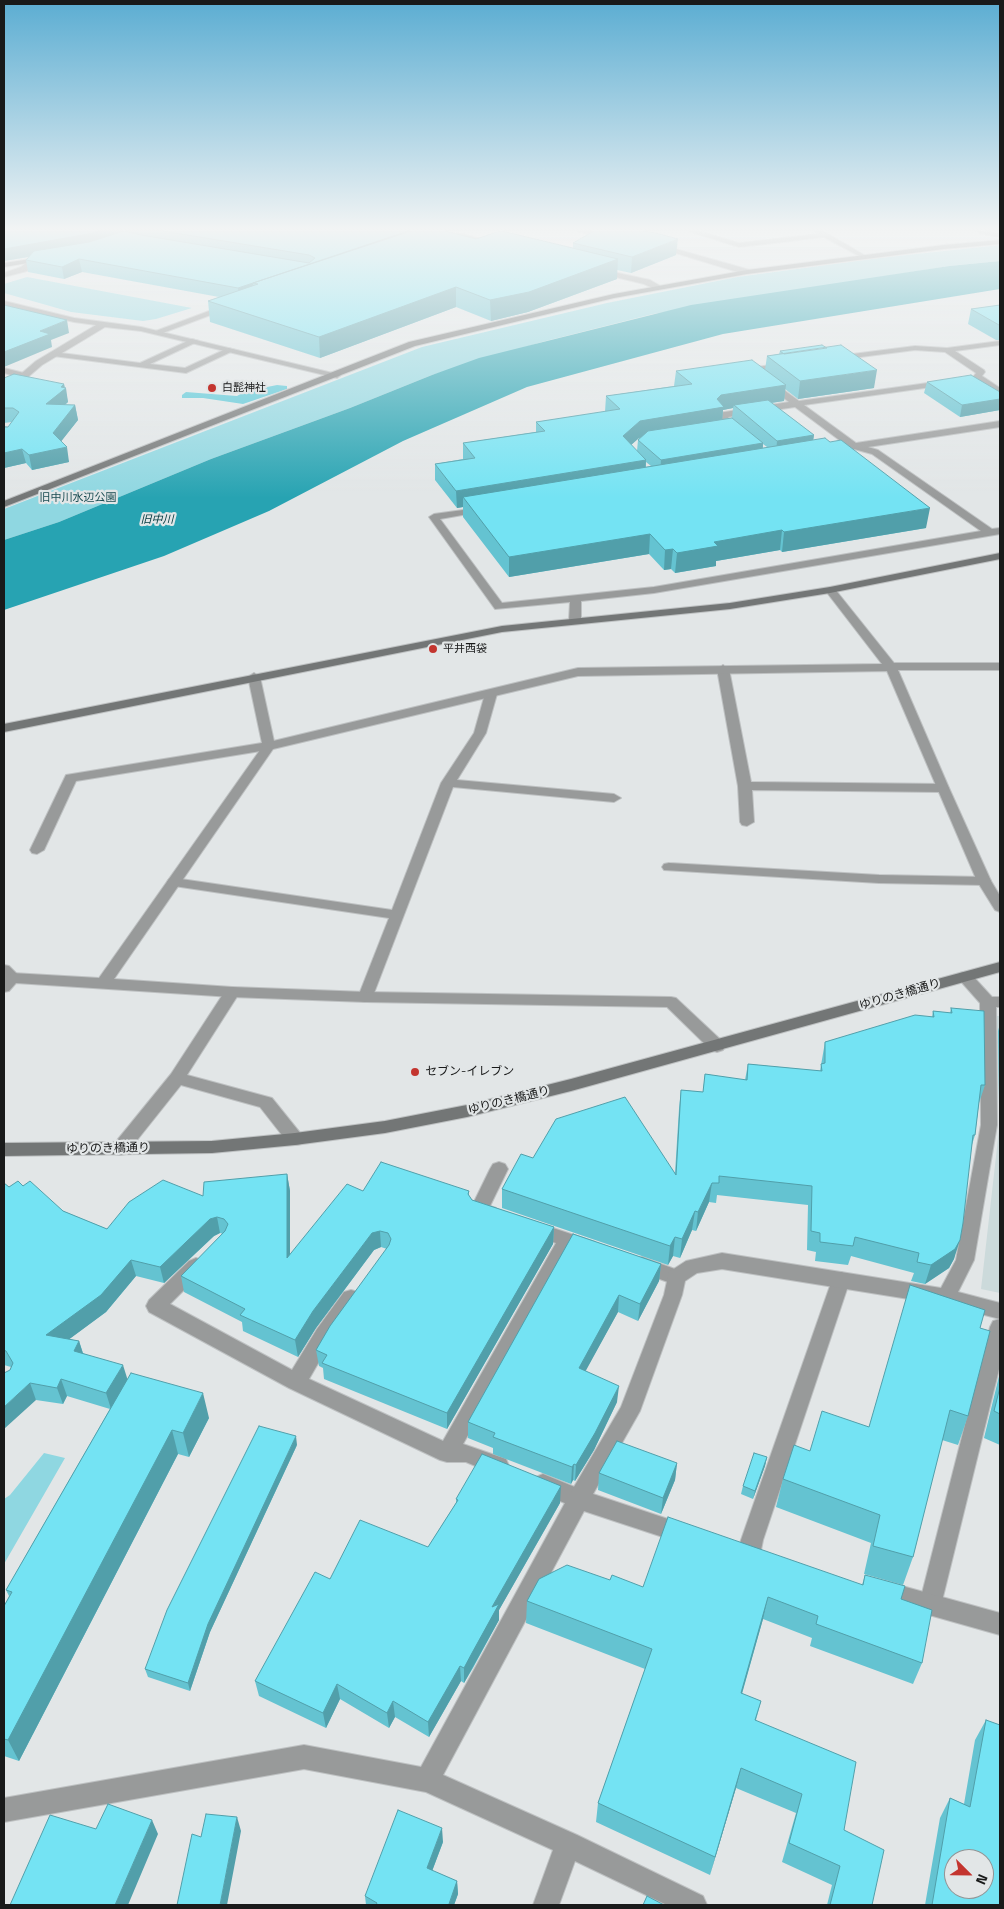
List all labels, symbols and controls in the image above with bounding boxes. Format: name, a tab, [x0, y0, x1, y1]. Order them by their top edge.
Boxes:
place label: 白髭神社	[222, 381, 266, 395]
marker: 白髭神社	[206, 382, 218, 394]
park label: 旧中川水辺公園	[40, 491, 116, 505]
water label: 旧中川	[141, 513, 173, 527]
place label: 平井西袋	[443, 642, 487, 656]
marker: 平井西袋	[427, 643, 439, 655]
street label: ゆりのき橋通り	[858, 977, 942, 1013]
place label: セブン-イレブン	[425, 1065, 514, 1079]
marker: セブン-イレブン	[409, 1066, 421, 1078]
street label: ゆりのき橋通り	[467, 1084, 551, 1118]
street label: ゆりのき橋通り	[66, 1141, 150, 1157]
north arrow	[944, 1849, 994, 1899]
text: N	[971, 1871, 994, 1888]

